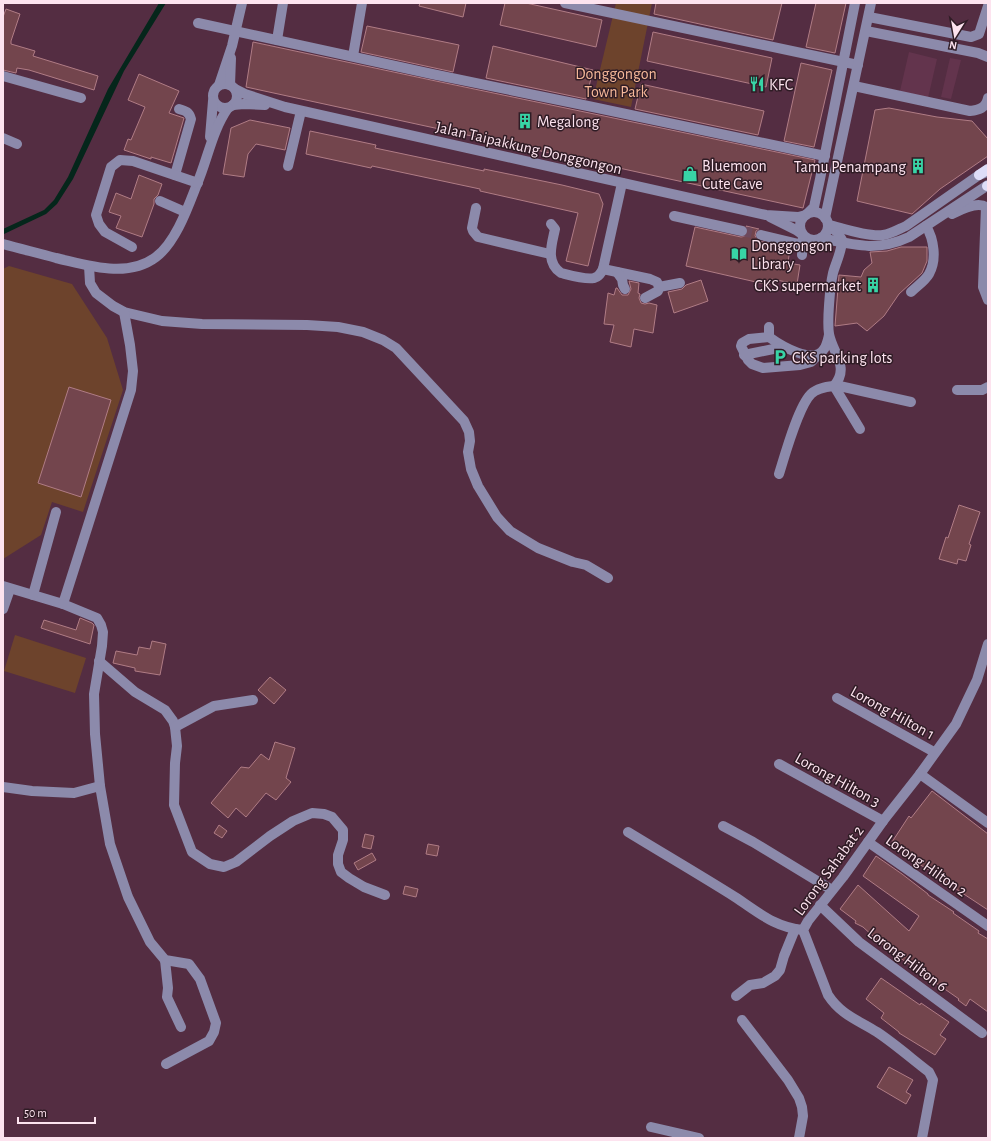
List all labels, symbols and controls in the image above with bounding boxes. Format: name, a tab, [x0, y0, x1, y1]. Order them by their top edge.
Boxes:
north arrow	[935, 16, 975, 56]
text: N	[948, 39, 958, 51]
park label: Donggongon Town Park	[575, 66, 657, 100]
restaurant icon: KFC	[748, 75, 766, 93]
place label: KFC	[769, 77, 793, 93]
building icon: Megalong	[516, 112, 534, 130]
place label: Megalong	[537, 114, 599, 130]
street label: Jalan Taipakkung Donggongon	[434, 119, 623, 177]
building icon: Tamu Penampang	[909, 157, 927, 175]
place label: Bluemoon Cute Cave	[702, 158, 767, 192]
place label: Tamu Penampang	[794, 159, 906, 175]
shop icon: Bluemoon Cute Cave	[681, 165, 699, 183]
place label: Donggongon Library	[751, 238, 833, 273]
library icon: Donggongon Library	[730, 245, 748, 263]
building icon: CKS supermarket	[864, 276, 882, 294]
place label: CKS supermarket	[754, 278, 861, 294]
parking icon: CKS parking lots	[771, 348, 789, 366]
place label: CKS parking lots	[792, 350, 893, 366]
street label: Lorong Hilton 1	[848, 683, 937, 743]
street label: Lorong Hilton 3	[792, 750, 883, 810]
street label: Lorong Sahabat 2	[791, 823, 867, 918]
street label: Lorong Hilton 2	[883, 832, 970, 900]
street label: Lorong Hilton 6	[864, 925, 950, 995]
scale bar	[18, 1099, 95, 1125]
text: 50 m	[24, 1107, 47, 1119]

